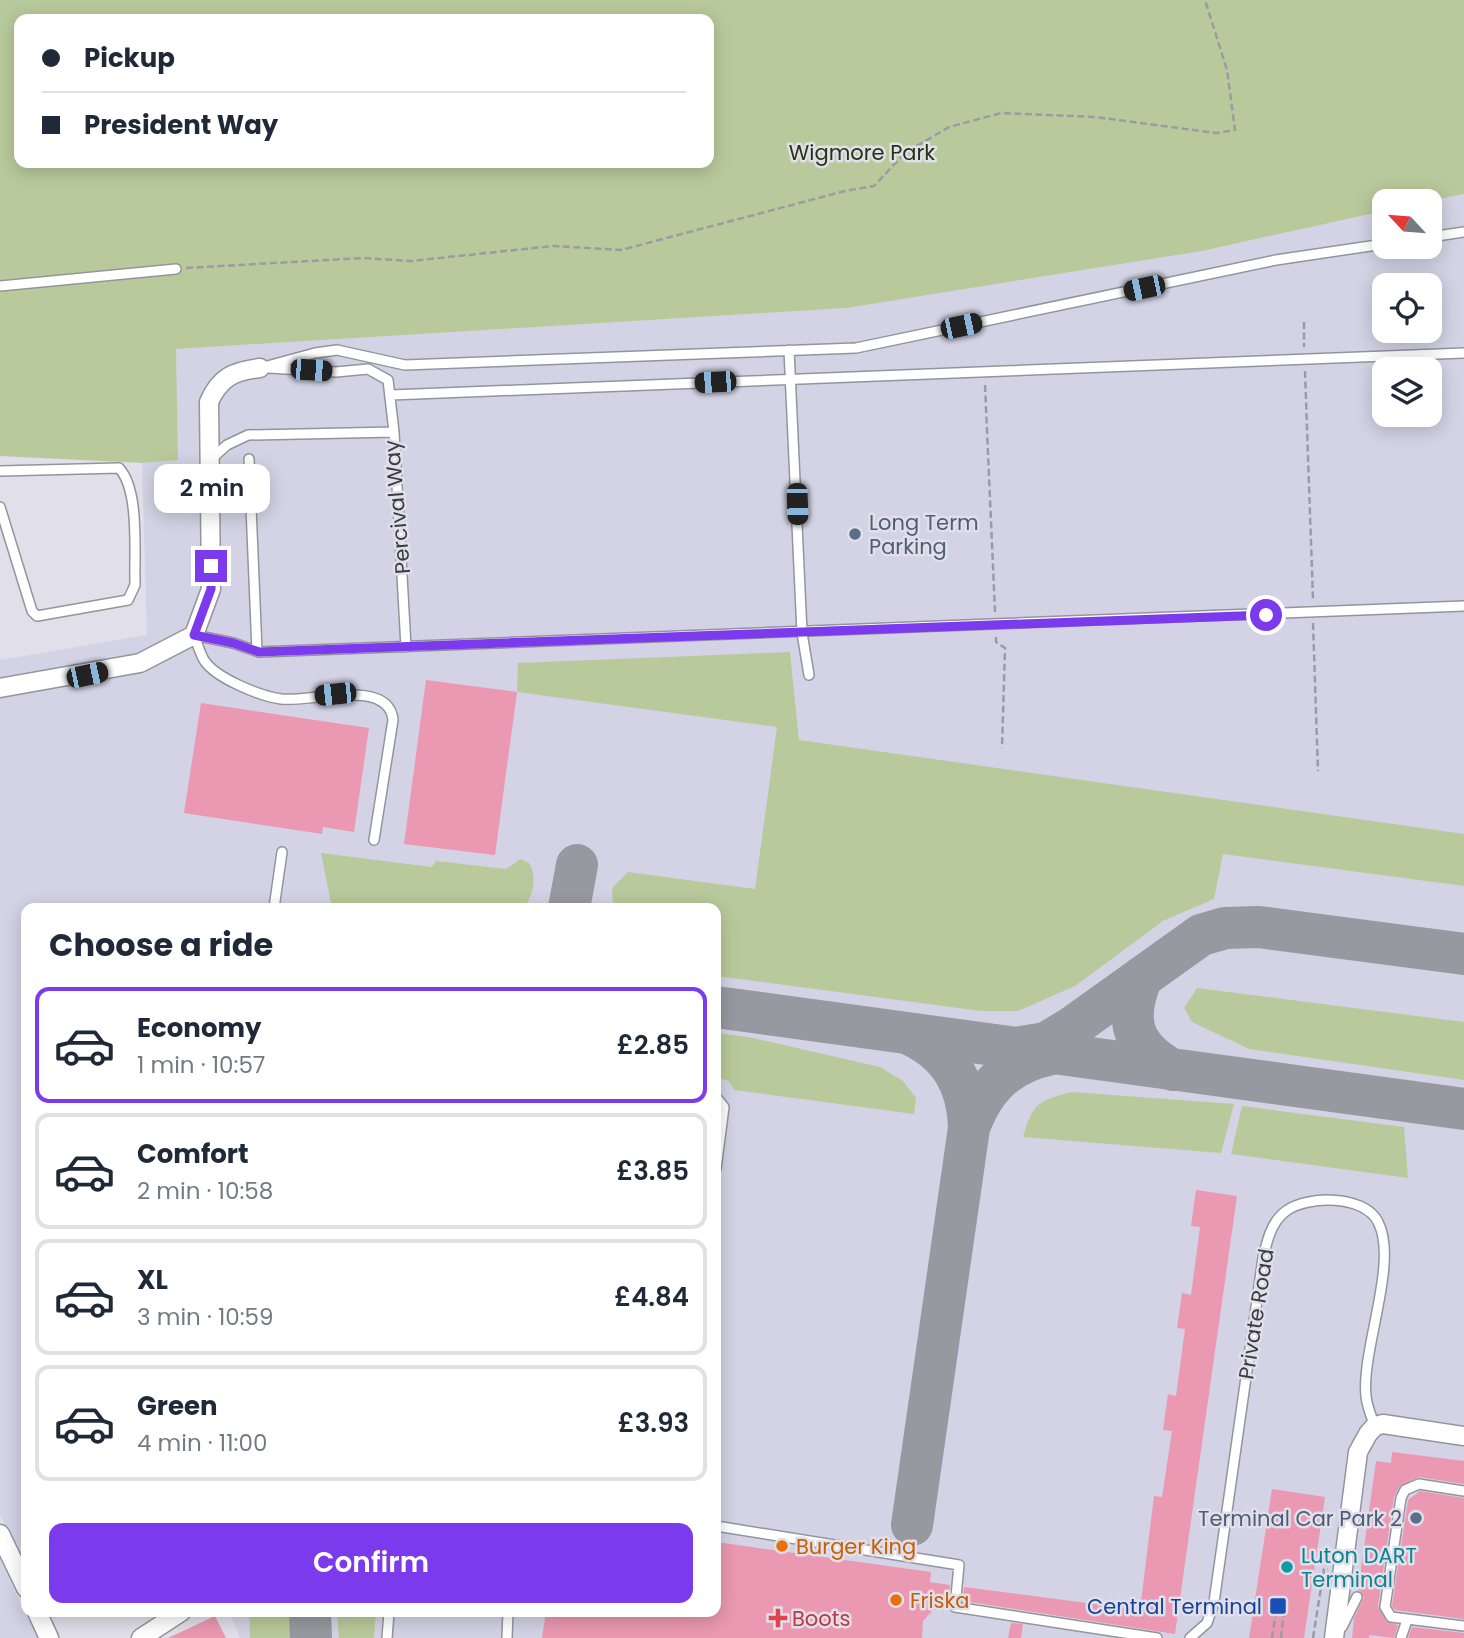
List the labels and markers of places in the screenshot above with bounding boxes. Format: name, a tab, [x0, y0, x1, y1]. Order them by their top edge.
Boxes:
place label: Long Term Parking	[869, 508, 979, 561]
marker: Long Term Parking	[847, 526, 863, 542]
place label: Terminal Car Park 2	[1198, 1504, 1402, 1533]
marker: Terminal Car Park 2	[1408, 1510, 1424, 1526]
place label: Burger King	[796, 1532, 916, 1561]
marker: Burger King	[774, 1538, 790, 1554]
place label: Luton DART Terminal	[1301, 1541, 1417, 1594]
marker: Luton DART Terminal	[1279, 1559, 1295, 1575]
place label: Friska	[910, 1586, 970, 1615]
marker: Friska	[888, 1592, 904, 1608]
place label: Central Terminal	[1087, 1592, 1262, 1621]
marker: Central Terminal	[1268, 1596, 1288, 1616]
place label: Boots	[792, 1604, 850, 1633]
marker: Boots	[770, 1610, 786, 1626]

